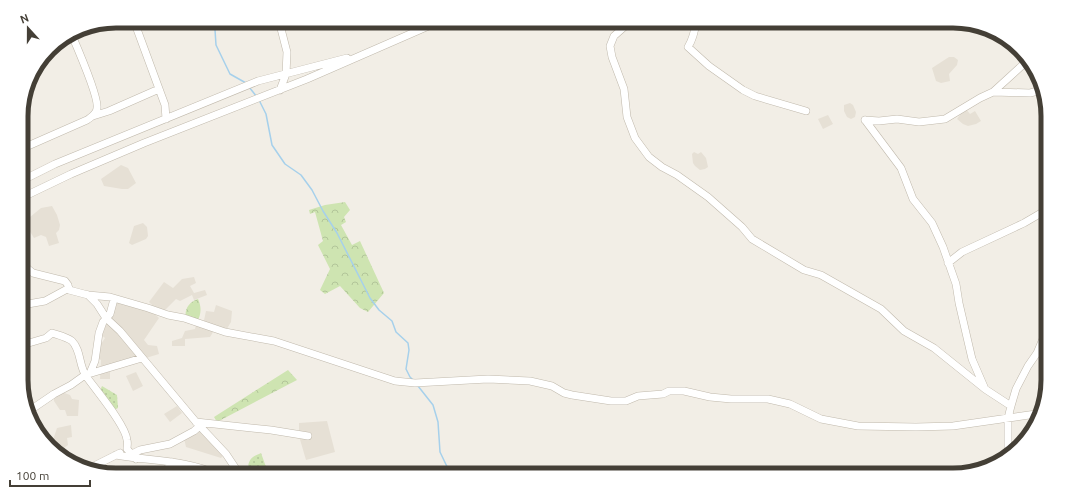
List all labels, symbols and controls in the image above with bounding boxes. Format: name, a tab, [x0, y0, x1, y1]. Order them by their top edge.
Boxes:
north arrow	[8, 8, 48, 48]
text: N	[18, 12, 30, 26]
scale bar	[10, 462, 90, 488]
text: 100 m	[16, 469, 49, 482]

